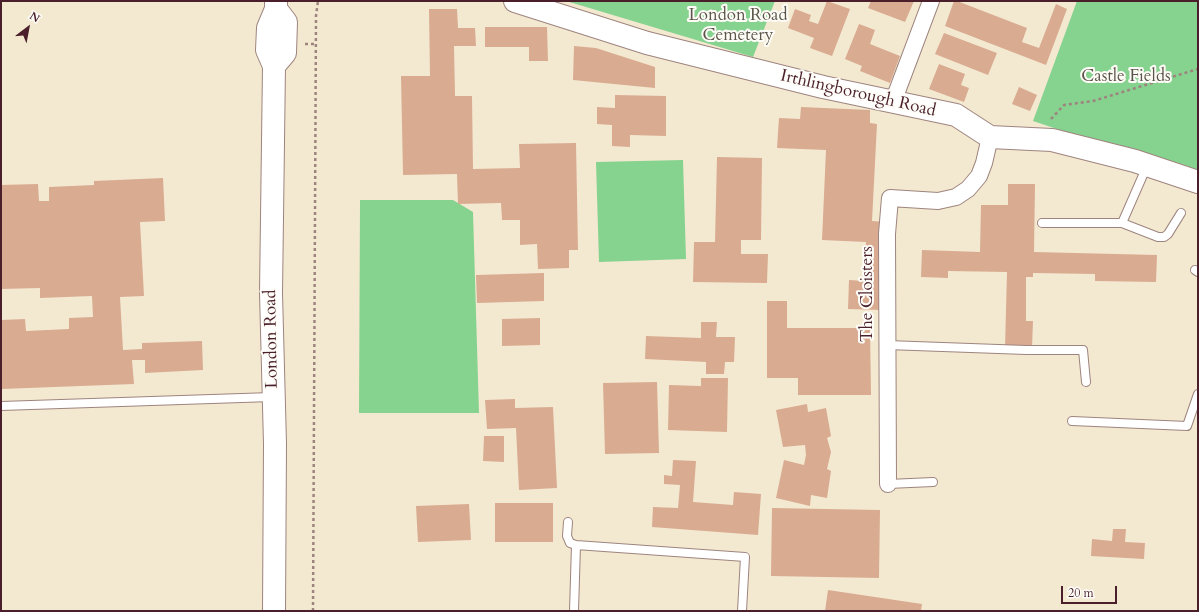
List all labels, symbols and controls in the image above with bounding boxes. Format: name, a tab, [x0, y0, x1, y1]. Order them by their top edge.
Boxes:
park label: London Road Cemetery	[689, 6, 787, 46]
north arrow	[8, 8, 48, 48]
text: N	[27, 9, 43, 26]
street label: Irthlingborough Road	[778, 66, 938, 122]
park label: Castle Fields	[1081, 67, 1171, 87]
street label: The Cloisters	[858, 246, 878, 342]
street label: London Road	[261, 289, 283, 389]
scale bar	[1063, 578, 1119, 604]
text: 20 m	[1068, 585, 1094, 601]

